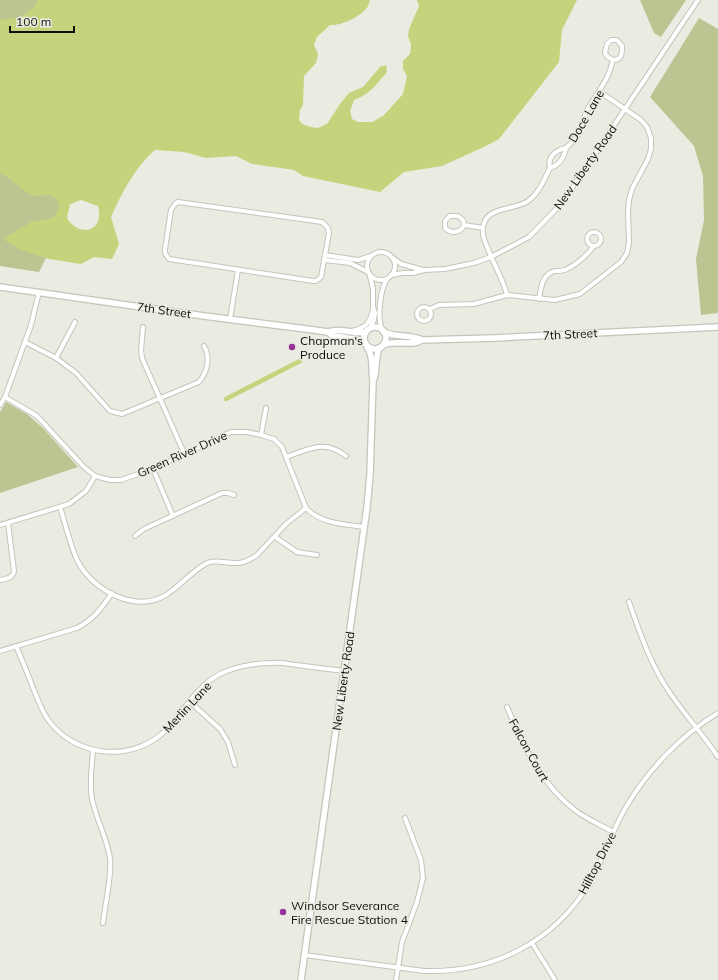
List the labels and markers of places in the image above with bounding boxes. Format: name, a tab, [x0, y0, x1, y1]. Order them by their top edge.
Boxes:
place label: Chapman's Produce	[300, 333, 363, 362]
marker: Chapman's Produce	[287, 342, 297, 352]
place label: Windsor Severance Fire Rescue Station 4	[291, 898, 408, 927]
marker: Windsor Severance Fire Rescue Station 4	[278, 907, 288, 917]

